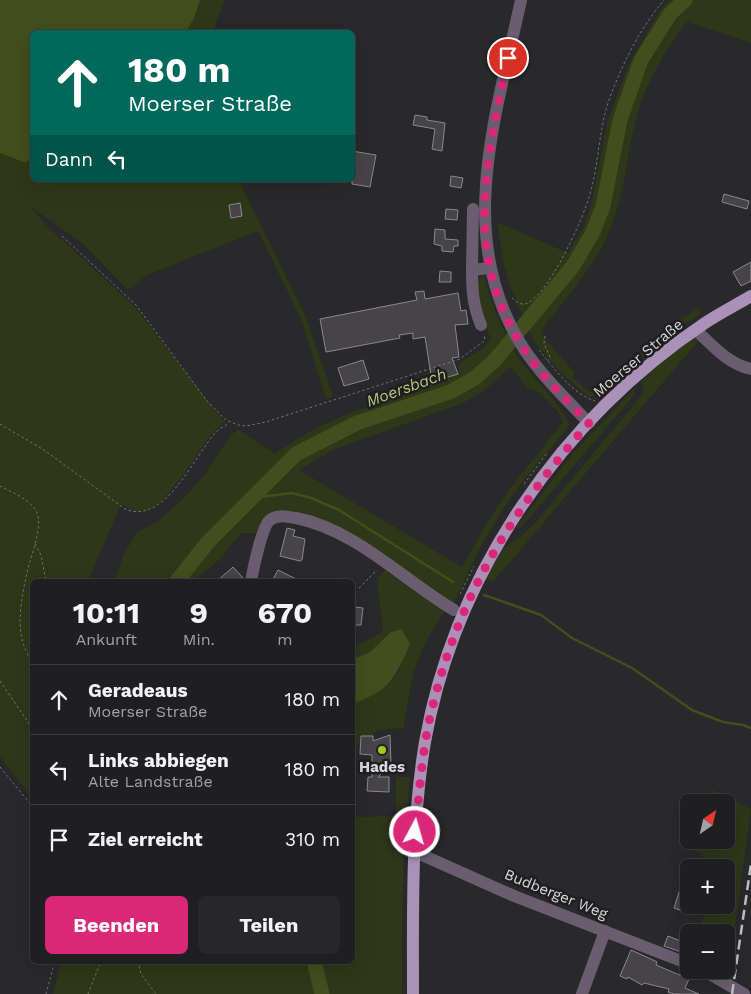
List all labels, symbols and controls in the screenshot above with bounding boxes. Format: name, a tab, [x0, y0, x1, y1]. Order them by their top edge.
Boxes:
pin	[487, 37, 529, 79]
icon: arrive	[494, 44, 522, 72]
text: 180 m	[128, 49, 231, 91]
icon: ahead	[45, 50, 110, 115]
text: Moerser Straße	[128, 91, 292, 116]
icon: left	[103, 145, 131, 173]
text: Dann	[45, 148, 93, 171]
street label: Moerser Straße	[589, 315, 687, 401]
water label: Moersbach	[363, 364, 449, 411]
text: 10:11	[73, 595, 140, 630]
text: 9	[190, 595, 208, 630]
text: 670	[258, 595, 312, 630]
text: Ankunft	[76, 630, 137, 649]
text: Min.	[183, 630, 215, 649]
text: m	[277, 630, 293, 649]
text: Geradeaus	[88, 679, 188, 702]
icon: ahead	[45, 686, 73, 714]
text: 180 m	[284, 688, 340, 711]
text: Moerser Straße	[88, 702, 207, 721]
marker: Hades	[376, 744, 388, 756]
text: Links abbiegen	[88, 749, 229, 772]
icon: left	[45, 756, 73, 784]
text: 180 m	[284, 758, 340, 781]
place label: Hades	[359, 758, 405, 776]
text: Alte Landstraße	[88, 772, 213, 791]
north arrow	[680, 794, 735, 849]
map controls	[680, 794, 735, 979]
position arrow	[388, 805, 440, 857]
icon: arrive	[45, 826, 73, 854]
text: Ziel erreicht	[88, 828, 203, 851]
text: 310 m	[285, 828, 340, 851]
button: +	[680, 859, 735, 914]
street label: Budberger Weg	[502, 865, 610, 923]
button: Beenden	[45, 896, 188, 954]
button: Teilen	[198, 896, 340, 954]
button: −	[680, 924, 735, 979]

